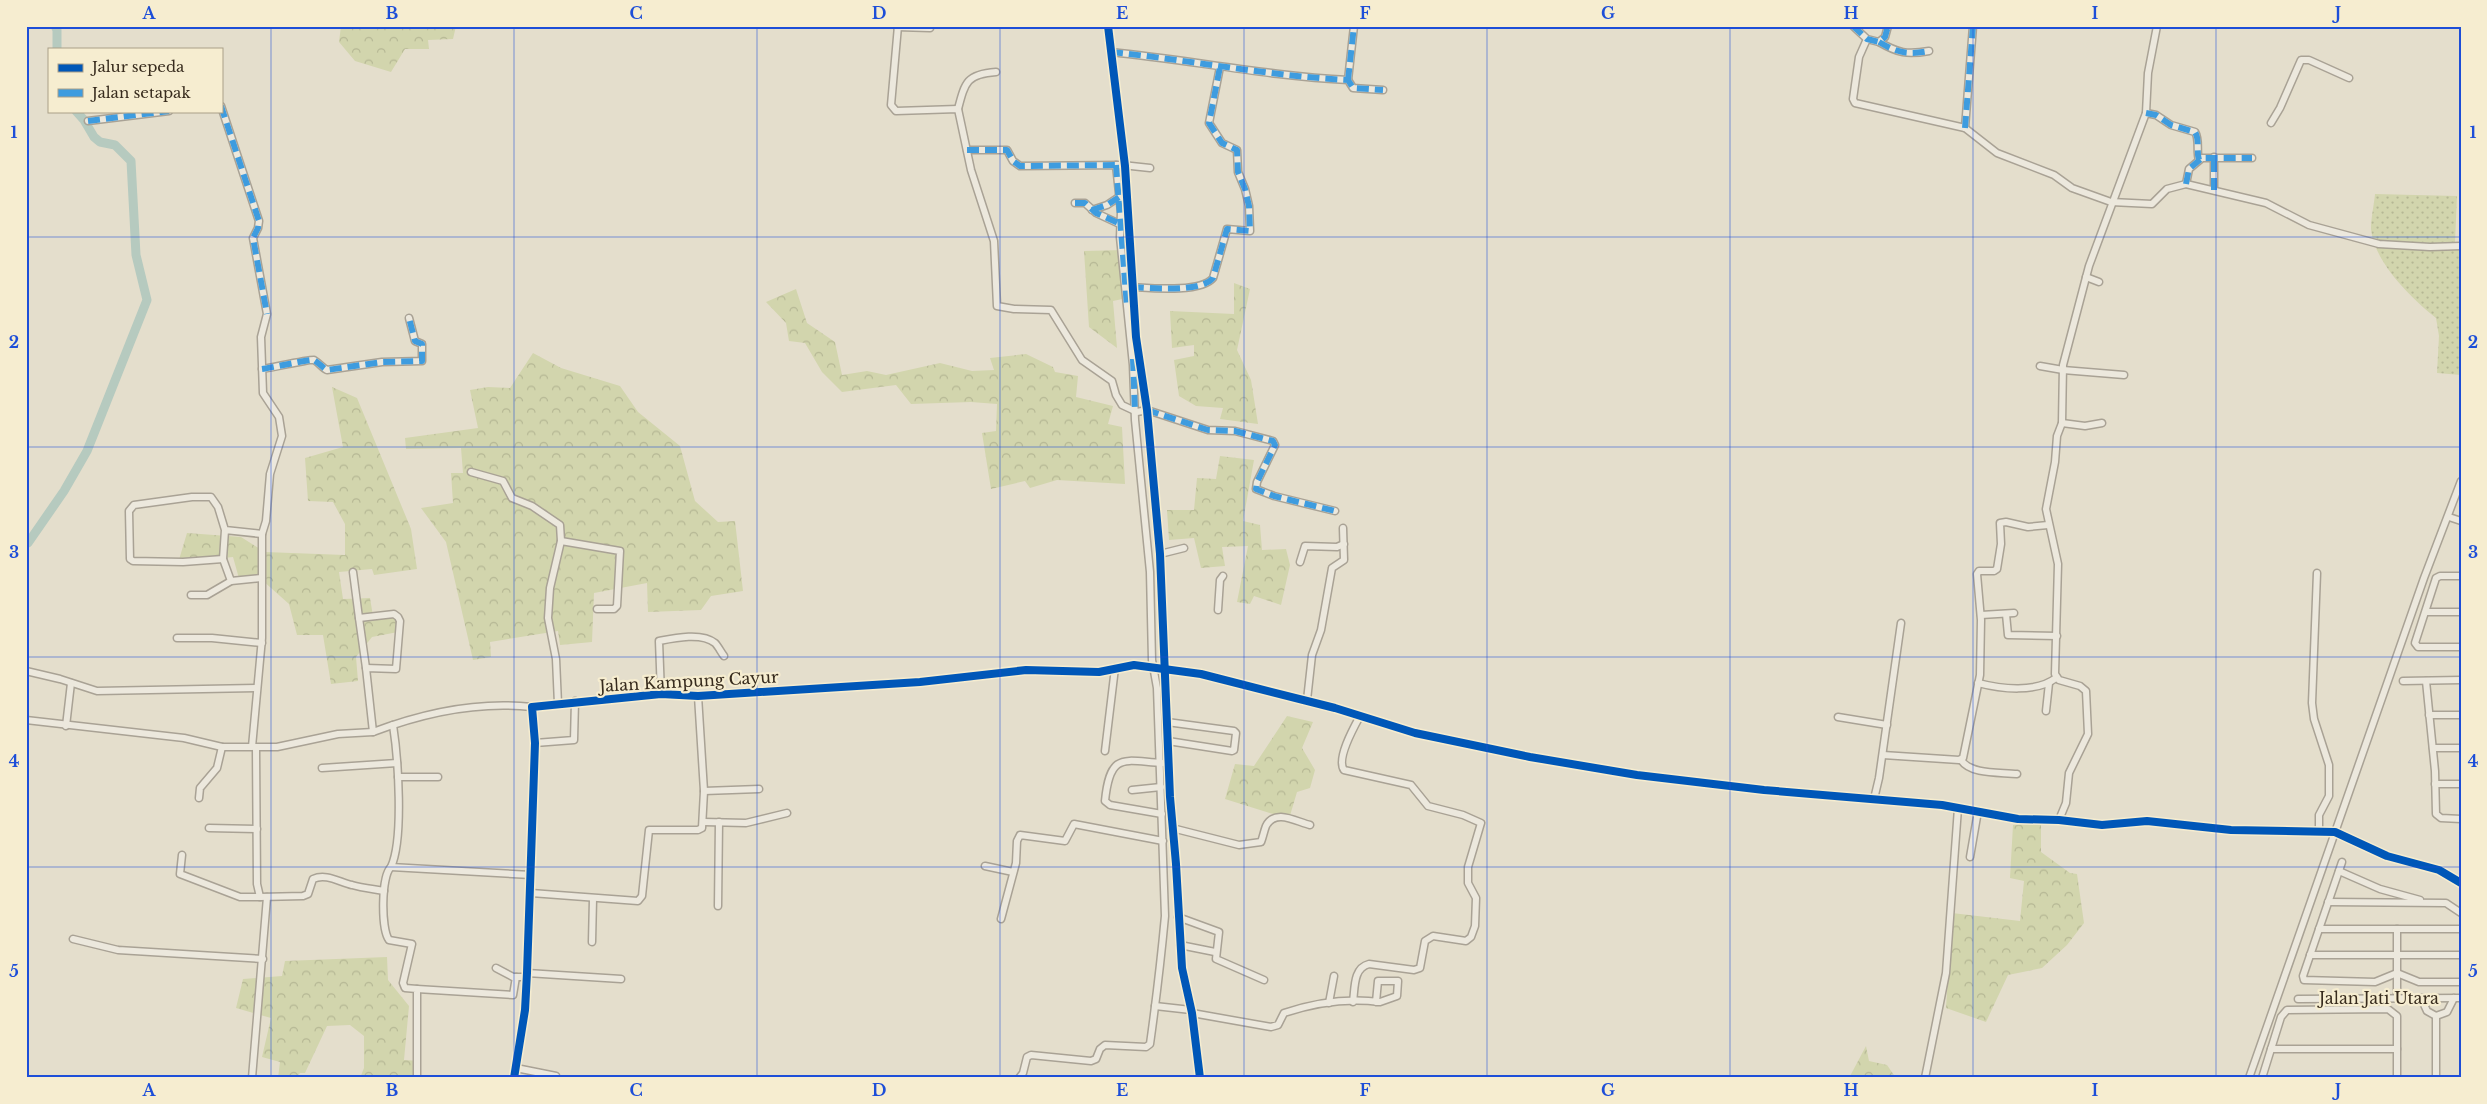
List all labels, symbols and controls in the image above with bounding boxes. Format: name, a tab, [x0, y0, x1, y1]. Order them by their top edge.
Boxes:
text: A	[142, 3, 157, 23]
text: B	[386, 3, 399, 23]
text: C	[629, 3, 643, 23]
text: D	[872, 3, 886, 23]
text: E	[1116, 3, 1128, 23]
text: F	[1359, 3, 1371, 23]
text: G	[1601, 3, 1615, 23]
text: H	[1843, 3, 1859, 23]
text: I	[2092, 3, 2099, 23]
text: J	[2332, 3, 2341, 23]
legend	[48, 48, 222, 112]
text: Jalur sepeda	[90, 57, 185, 76]
text: Jalan setapak	[90, 83, 191, 102]
text: 1	[11, 122, 18, 142]
text: 1	[2470, 122, 2477, 142]
text: 2	[9, 332, 19, 352]
text: 2	[2468, 332, 2478, 352]
text: 3	[9, 542, 19, 562]
text: 3	[2468, 542, 2478, 562]
street label: Jalan Kampung Cayur	[597, 666, 779, 696]
text: 4	[9, 751, 19, 771]
text: 4	[2468, 751, 2478, 771]
text: 5	[9, 961, 19, 981]
text: 5	[2468, 961, 2478, 981]
street label: Jalan Jati Utara	[2317, 988, 2439, 1008]
text: A	[142, 1080, 157, 1100]
text: B	[386, 1080, 399, 1100]
text: C	[629, 1080, 643, 1100]
text: D	[872, 1080, 886, 1100]
text: E	[1116, 1080, 1128, 1100]
text: F	[1359, 1080, 1371, 1100]
text: G	[1601, 1080, 1615, 1100]
text: H	[1843, 1080, 1859, 1100]
text: I	[2092, 1080, 2099, 1100]
text: J	[2332, 1080, 2341, 1100]

